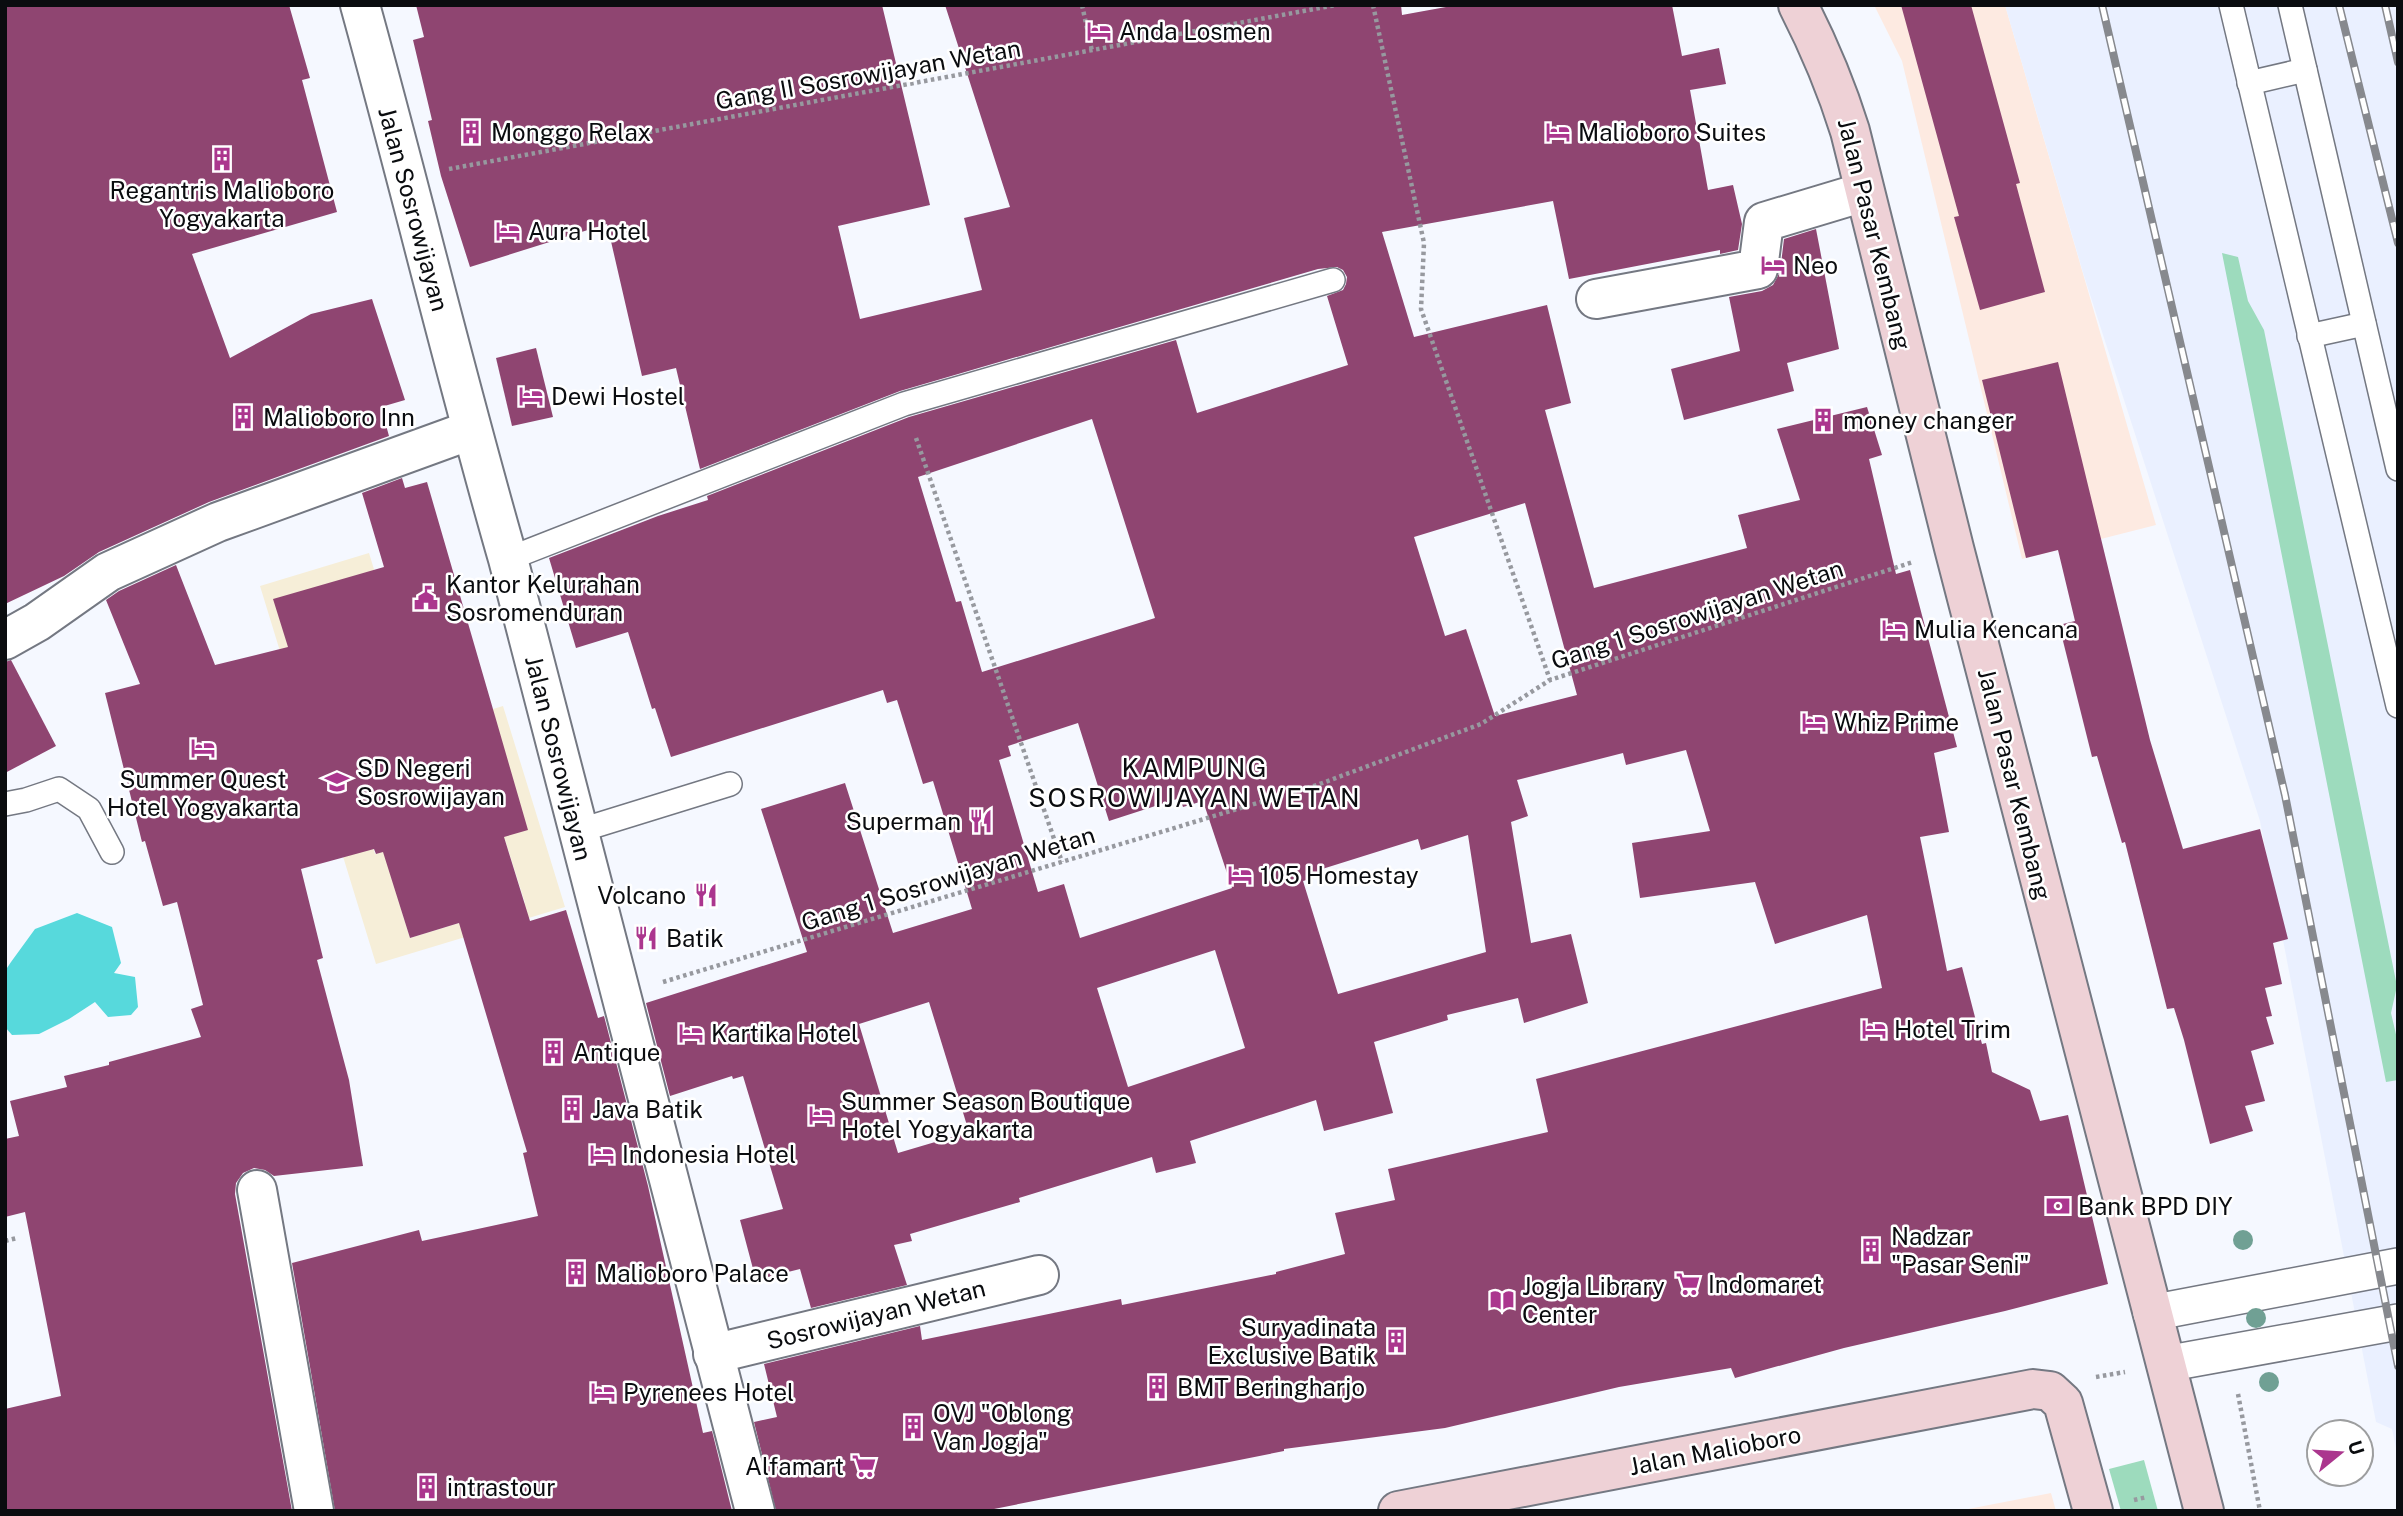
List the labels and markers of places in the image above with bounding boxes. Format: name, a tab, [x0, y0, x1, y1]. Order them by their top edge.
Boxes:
hotel icon: Anda Losmen	[1085, 17, 1113, 45]
place label: Anda Losmen	[1119, 17, 1271, 45]
building icon: Monggo Relax	[457, 118, 485, 146]
place label: Monggo Relax	[491, 118, 651, 146]
hotel icon: Malioboro Suites	[1544, 118, 1572, 146]
place label: Malioboro Suites	[1578, 118, 1766, 146]
building icon: Regantris Malioboro Yogyakarta	[208, 145, 236, 173]
place label: Regantris Malioboro Yogyakarta	[110, 176, 334, 232]
hotel icon: Aura Hotel	[494, 217, 522, 245]
place label: Aura Hotel	[528, 217, 648, 245]
hotel icon: Neo	[1759, 251, 1787, 279]
place label: Neo	[1793, 251, 1838, 279]
hotel icon: Dewi Hostel	[517, 382, 545, 410]
place label: Dewi Hostel	[551, 382, 685, 410]
building icon: Malioboro Inn	[229, 403, 257, 431]
place label: Malioboro Inn	[263, 403, 415, 431]
building icon: money changer	[1809, 406, 1837, 434]
place label: money changer	[1843, 406, 2014, 434]
place label: Kantor Kelurahan Sosromenduran	[446, 570, 640, 626]
public building icon: Kantor Kelurahan Sosromenduran	[412, 584, 440, 612]
hotel icon: Mulia Kencana	[1880, 615, 1908, 643]
place label: Mulia Kencana	[1914, 615, 2078, 643]
hotel icon: Whiz Prime	[1800, 708, 1828, 736]
place label: Whiz Prime	[1834, 708, 1959, 736]
hotel icon: Summer Quest Hotel Yogyakarta	[189, 734, 217, 762]
place label: SD Negeri Sosrowijayan	[357, 754, 505, 810]
place label: Summer Quest Hotel Yogyakarta	[107, 765, 299, 821]
school or university icon: SD Negeri Sosrowijayan	[323, 768, 351, 796]
place label: Superman	[846, 807, 961, 835]
restaurant icon: Superman	[967, 807, 995, 835]
hotel icon: 105 Homestay	[1226, 861, 1254, 889]
place label: 105 Homestay	[1260, 861, 1419, 889]
place label: Volcano	[597, 881, 686, 909]
restaurant icon: Volcano	[692, 881, 720, 909]
restaurant icon: Batik	[632, 924, 660, 952]
place label: Batik	[666, 924, 724, 952]
hotel icon: Hotel Trim	[1860, 1015, 1888, 1043]
place label: Hotel Trim	[1894, 1015, 2011, 1043]
hotel icon: Kartika Hotel	[677, 1019, 705, 1047]
place label: Kartika Hotel	[711, 1019, 858, 1047]
building icon: Antique	[539, 1038, 567, 1066]
place label: Antique	[573, 1038, 660, 1066]
place label: Summer Season Boutique Hotel Yogyakarta	[841, 1087, 1130, 1143]
building icon: Java Batik	[558, 1095, 586, 1123]
place label: Java Batik	[592, 1095, 703, 1123]
hotel icon: Summer Season Boutique Hotel Yogyakarta	[807, 1101, 835, 1129]
hotel icon: Indonesia Hotel	[588, 1140, 616, 1168]
place label: Indonesia Hotel	[622, 1140, 796, 1168]
bank icon: Bank BPD DIY	[2044, 1192, 2072, 1220]
place label: Bank BPD DIY	[2078, 1192, 2233, 1220]
place label: Nadzar "Pasar Seni"	[1891, 1222, 2030, 1278]
building icon: Nadzar "Pasar Seni"	[1857, 1236, 1885, 1264]
building icon: Malioboro Palace	[562, 1259, 590, 1287]
place label: Malioboro Palace	[596, 1259, 789, 1287]
supermarket icon: Indomaret	[1674, 1270, 1702, 1298]
place label: Indomaret	[1708, 1270, 1822, 1298]
place label: Jogja Library Center	[1522, 1272, 1665, 1328]
library icon: Jogja Library Center	[1488, 1286, 1516, 1314]
place label: Suryadinata Exclusive Batik	[1208, 1313, 1376, 1369]
building icon: Suryadinata Exclusive Batik	[1382, 1327, 1410, 1355]
building icon: BMT Beringharjo	[1143, 1373, 1171, 1401]
place label: BMT Beringharjo	[1177, 1373, 1365, 1401]
hotel icon: Pyrenees Hotel	[589, 1378, 617, 1406]
place label: Pyrenees Hotel	[623, 1378, 794, 1406]
place label: OVJ "Oblong Van Jogja"	[933, 1399, 1071, 1455]
building icon: OVJ "Oblong Van Jogja"	[899, 1413, 927, 1441]
place label: Alfamart	[745, 1452, 844, 1480]
supermarket icon: Alfamart	[850, 1452, 878, 1480]
building icon: intrastour	[413, 1473, 441, 1501]
place label: intrastour	[447, 1473, 556, 1501]

